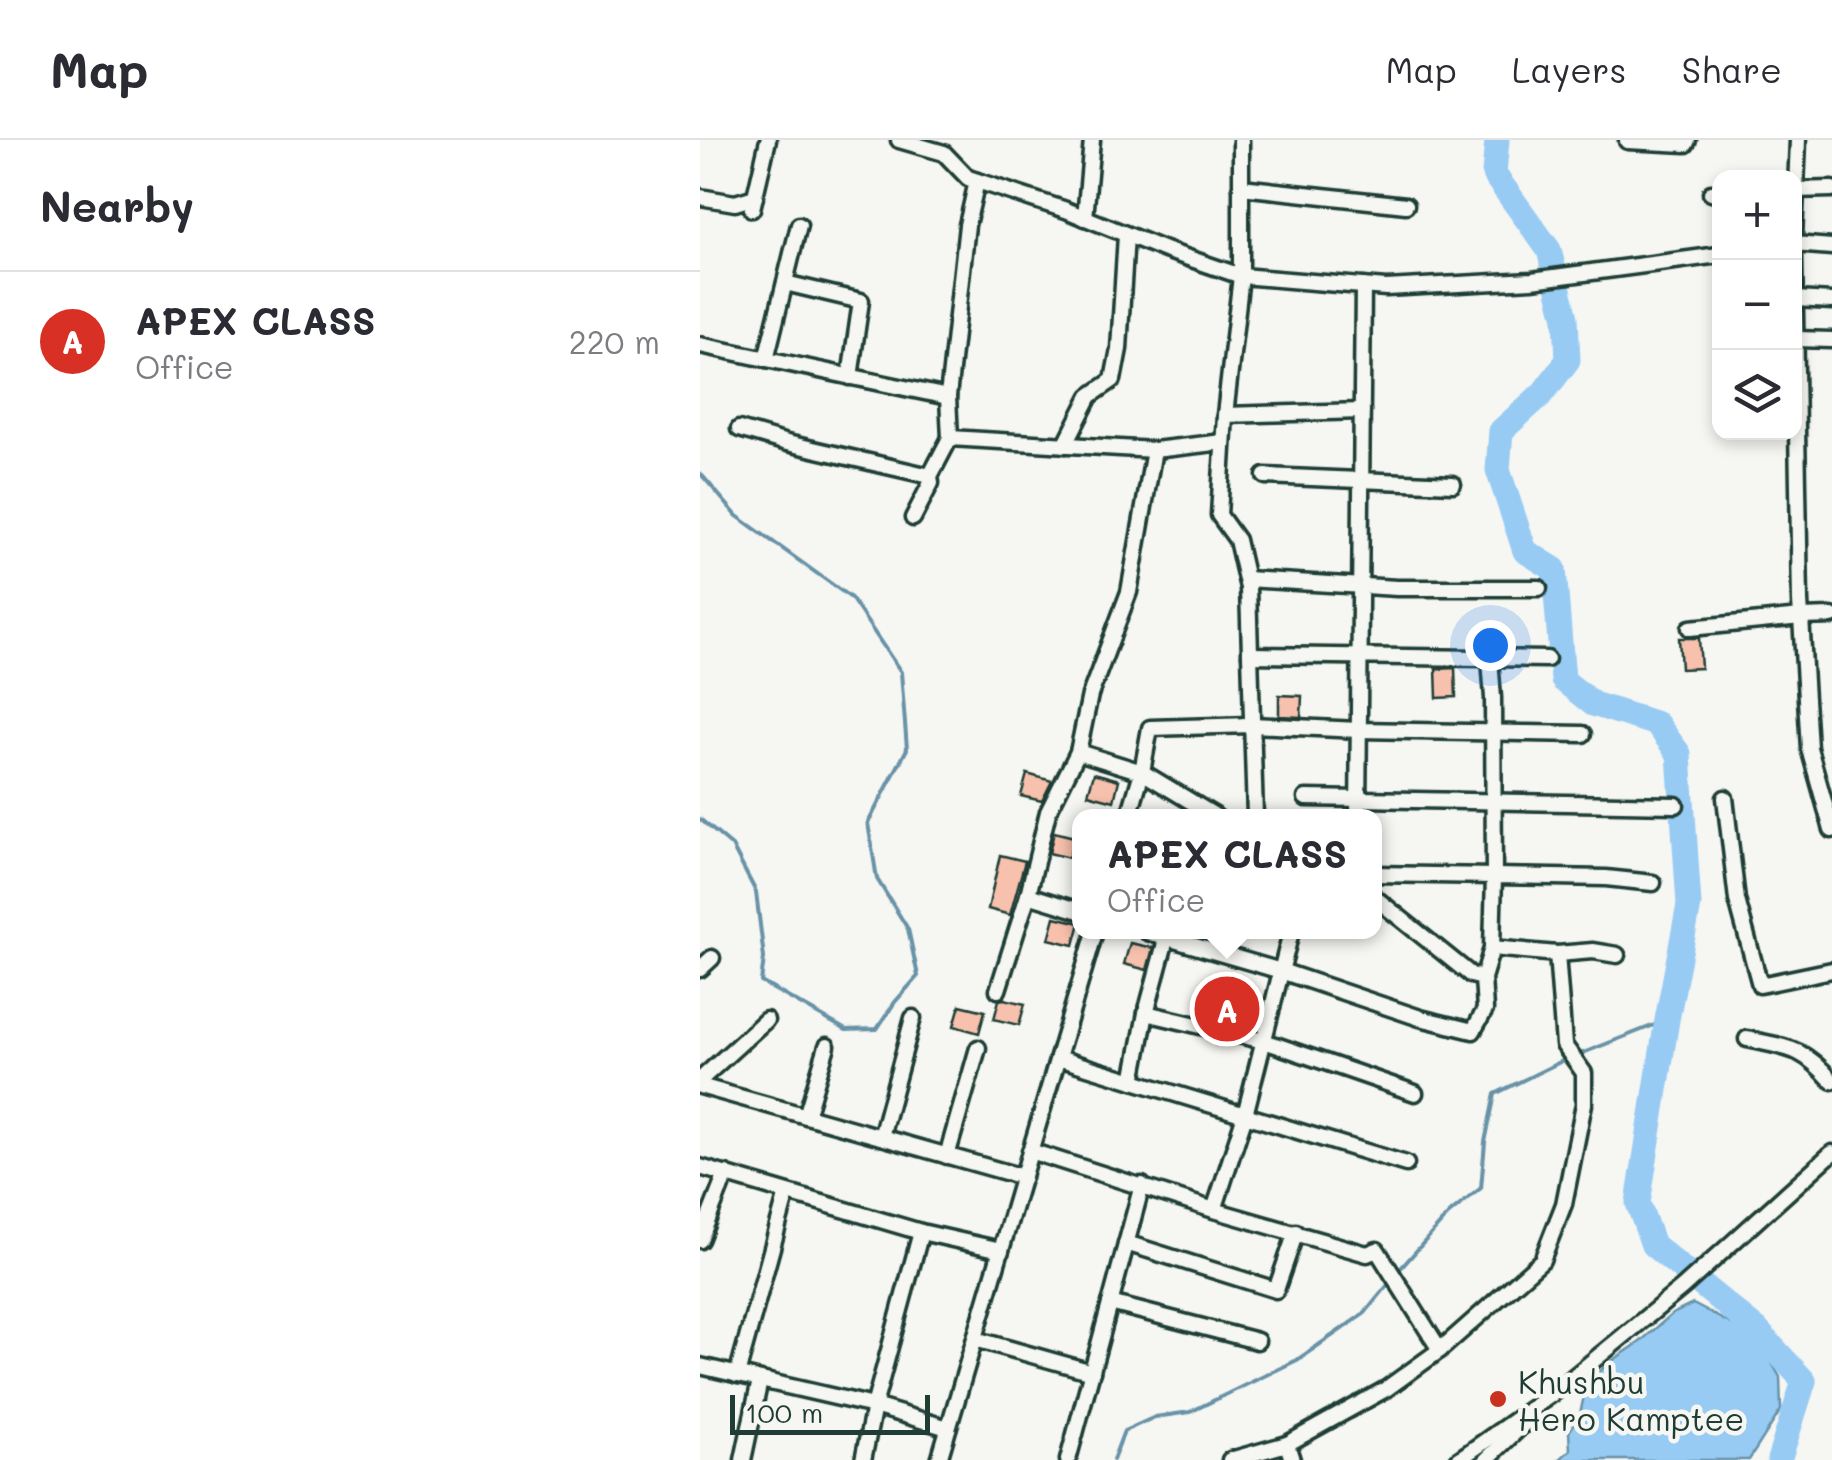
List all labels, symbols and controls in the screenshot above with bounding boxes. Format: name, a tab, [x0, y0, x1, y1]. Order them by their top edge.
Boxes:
text: Map	[50, 38, 149, 100]
text: Map	[1385, 46, 1457, 92]
text: Layers	[1512, 46, 1627, 92]
text: Share	[1682, 46, 1782, 92]
map controls	[1712, 170, 1802, 440]
button: +	[1712, 170, 1802, 260]
text: Nearby	[40, 178, 194, 233]
button: −	[1712, 260, 1802, 350]
text: APEX CLASS	[135, 295, 376, 345]
text: A	[61, 320, 84, 362]
text: 220 m	[569, 320, 660, 362]
text: Office	[135, 345, 234, 387]
button: layers	[1712, 350, 1802, 440]
your location	[1465, 620, 1516, 671]
popup	[1072, 809, 1382, 939]
text: APEX CLASS	[1107, 828, 1347, 878]
text: Office	[1107, 878, 1205, 920]
pin: A	[1194, 972, 1260, 1046]
place label: Khushbu Hero Kamptee	[1518, 1360, 1744, 1439]
marker: Khushbu Hero Kamptee	[1487, 1388, 1509, 1410]
scale bar	[730, 1390, 930, 1434]
text: 100 m	[745, 1394, 823, 1430]

